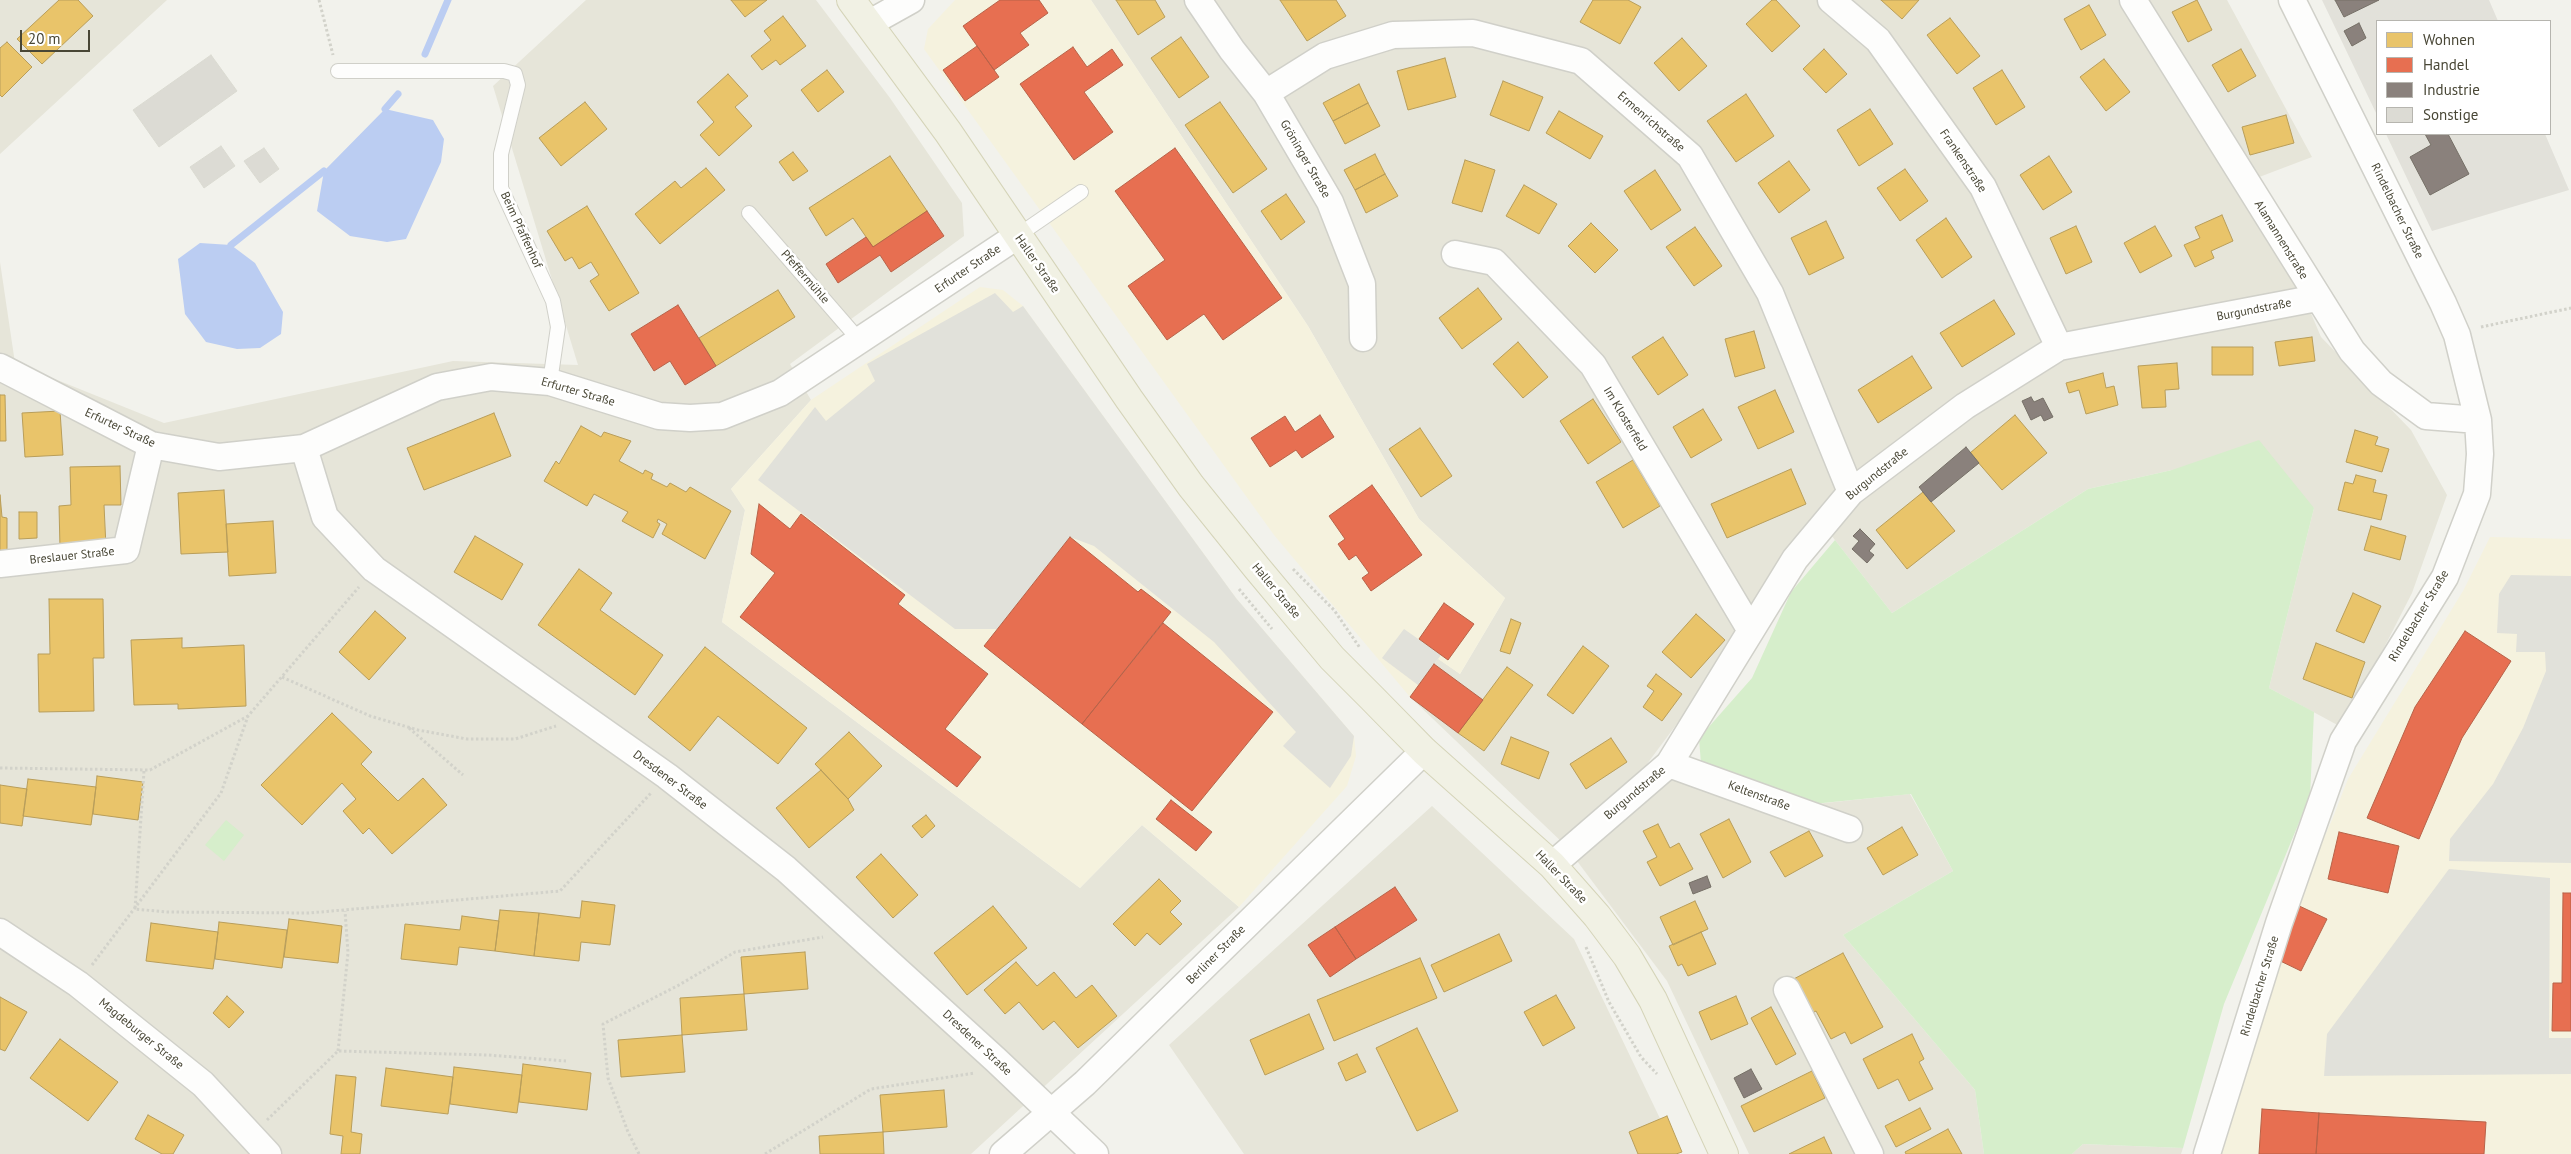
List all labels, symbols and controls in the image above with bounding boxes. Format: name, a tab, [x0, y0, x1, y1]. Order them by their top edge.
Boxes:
scale bar	[22, 20, 92, 52]
legend	[2376, 20, 2551, 135]
text: 20 m	[28, 29, 61, 48]
text: Wohnen	[2423, 30, 2475, 49]
text: Handel	[2423, 55, 2469, 74]
text: Industrie	[2423, 80, 2480, 99]
street label: Ermenrichstraße	[1614, 89, 1688, 155]
text: Sonstige	[2423, 105, 2478, 124]
street label: Gröninger Straße	[1277, 117, 1333, 201]
street label: Frankenstraße	[1937, 127, 1989, 195]
street label: Rindelbacher Straße	[2368, 161, 2426, 261]
street label: Beim Pfaffenhof	[497, 190, 545, 270]
street label: Alamannenstraße	[2251, 198, 2311, 282]
street label: Haller Straße	[1012, 232, 1062, 296]
street label: Erfurter Straße	[932, 242, 1004, 296]
street label: Pfeffermühle	[778, 247, 832, 307]
street label: Burgundstraße	[2215, 296, 2293, 324]
street label: Erfurter Straße	[539, 375, 617, 409]
street label: Im Klosterfeld	[1600, 384, 1650, 454]
street label: Erfurter Straße	[82, 405, 158, 451]
street label: Burgundstraße	[1843, 445, 1911, 503]
street label: Breslauer Straße	[29, 544, 115, 568]
street label: Haller Straße	[1249, 560, 1303, 622]
street label: Rindelbacher Straße	[2386, 568, 2452, 664]
street label: Dresdener Straße	[630, 747, 710, 813]
street label: Burgundstraße	[1601, 763, 1669, 823]
street label: Keltenstraße	[1726, 778, 1792, 814]
street label: Haller Straße	[1532, 848, 1590, 906]
street label: Berliner Straße	[1184, 923, 1248, 987]
street label: Rindelbacher Straße	[2238, 934, 2282, 1038]
street label: Magdeburger Straße	[96, 995, 186, 1073]
street label: Dresdener Straße	[939, 1007, 1015, 1079]

